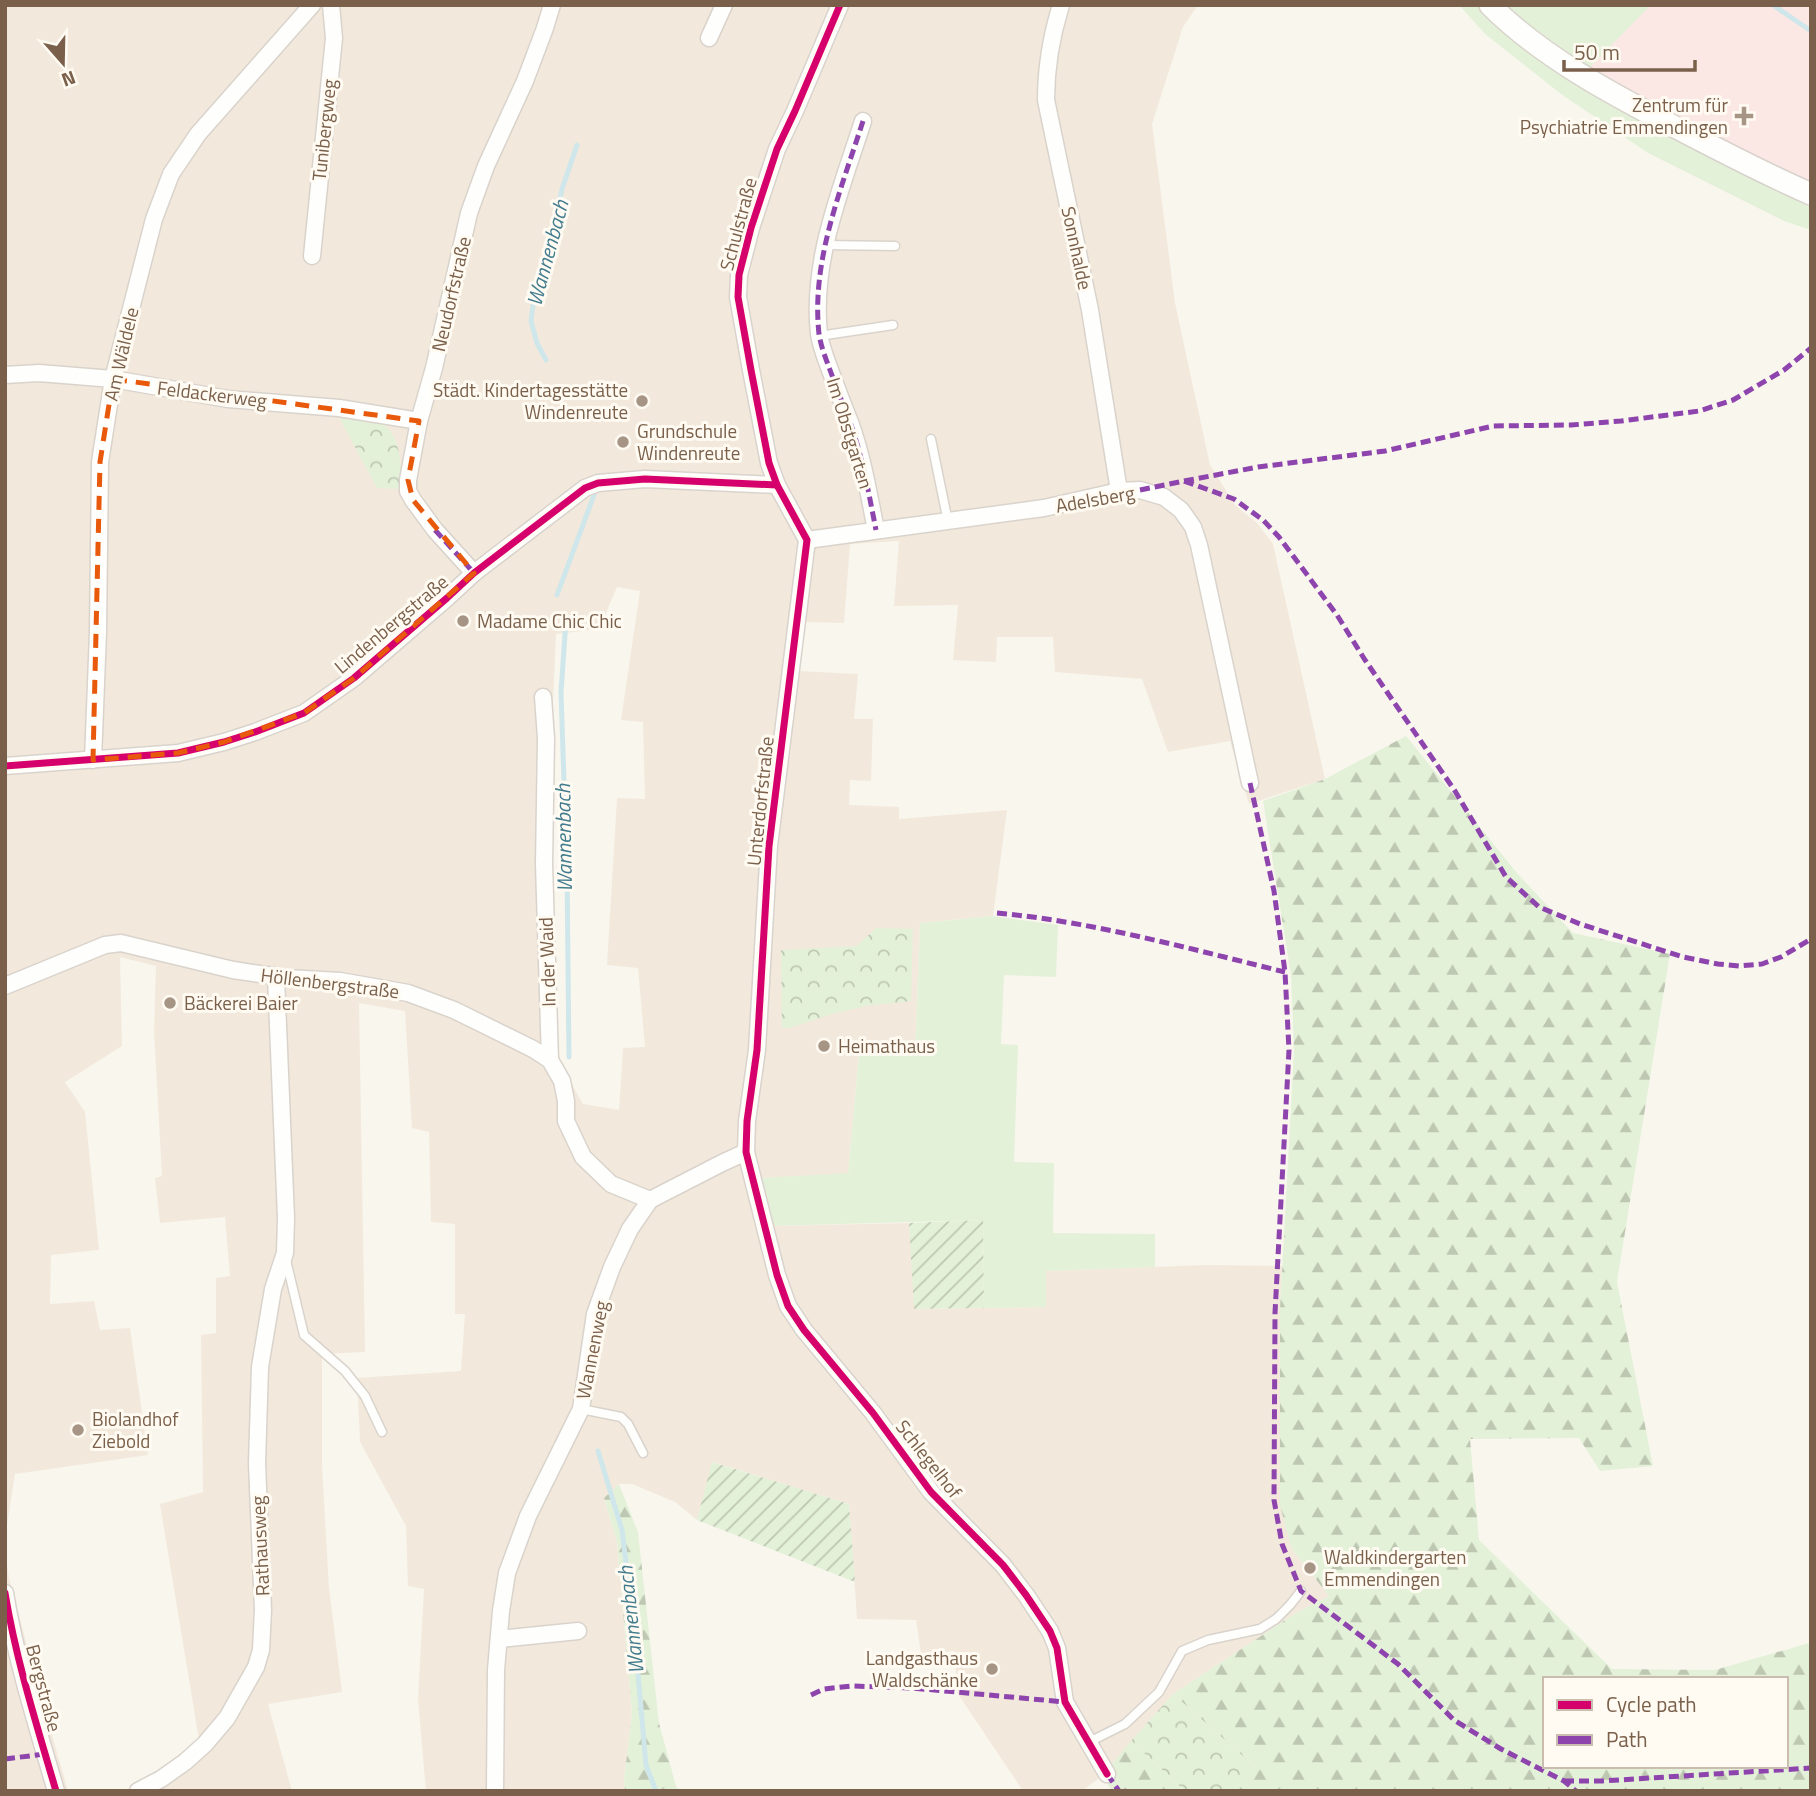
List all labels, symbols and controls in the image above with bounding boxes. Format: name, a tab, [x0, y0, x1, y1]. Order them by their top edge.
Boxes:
north arrow	[28, 28, 98, 98]
scale bar	[1564, 28, 1695, 72]
text: 50 m	[1574, 36, 1620, 68]
text: N	[58, 64, 80, 95]
street label: Tunibergweg	[304, 77, 343, 182]
place label: Zentrum für Psychiatrie Emmendingen	[1520, 90, 1728, 141]
marker: Zentrum für Psychiatrie Emmendingen	[1734, 106, 1754, 126]
street label: Schulstraße	[711, 174, 764, 274]
water label: Wannenbach	[518, 196, 577, 309]
street label: Sonnhalde	[1055, 204, 1100, 292]
street label: Neudorfstraße	[423, 233, 478, 354]
street label: Am Wäldele	[96, 304, 145, 404]
street label: Feldackerweg	[156, 372, 269, 415]
street label: Im Obstgarten	[820, 374, 881, 492]
place label: Städt. Kindertagesstätte Windenreute	[433, 375, 628, 426]
marker: Städt. Kindertagesstätte Windenreute	[634, 393, 650, 409]
place label: Grundschule Windenreute	[637, 416, 740, 467]
marker: Grundschule Windenreute	[615, 434, 631, 450]
street label: Adelsberg	[1053, 477, 1137, 520]
street label: Lindenbergstraße	[327, 567, 454, 680]
place label: Madame Chic Chic	[477, 606, 622, 635]
marker: Madame Chic Chic	[455, 613, 471, 629]
street label: Unterdorfstraße	[738, 735, 781, 867]
water label: Wannenbach	[546, 783, 580, 893]
street label: In der Waid	[530, 917, 563, 1007]
street label: Höllenbergstraße	[259, 960, 401, 1005]
place label: Bäckerei Baier	[184, 988, 298, 1017]
marker: Bäckerei Baier	[162, 995, 178, 1011]
place label: Heimathaus	[838, 1031, 935, 1060]
marker: Heimathaus	[816, 1038, 832, 1054]
street label: Wannenweg	[568, 1298, 615, 1402]
place label: Biolandhof Ziebold	[92, 1404, 179, 1455]
street label: Schlegelhof	[889, 1413, 970, 1505]
marker: Biolandhof Ziebold	[70, 1422, 86, 1438]
street label: Rathausweg	[242, 1495, 277, 1597]
place label: Waldkindergarten Emmendingen	[1324, 1542, 1466, 1593]
marker: Waldkindergarten Emmendingen	[1302, 1560, 1318, 1576]
water label: Wannenbach	[608, 1564, 652, 1676]
street label: Bergstraße	[19, 1641, 70, 1735]
place label: Landgasthaus Waldschänke	[866, 1643, 978, 1694]
marker: Landgasthaus Waldschänke	[984, 1661, 1000, 1677]
legend	[1543, 1677, 1788, 1768]
text: Cycle path	[1606, 1688, 1697, 1720]
text: Path	[1606, 1723, 1648, 1755]

